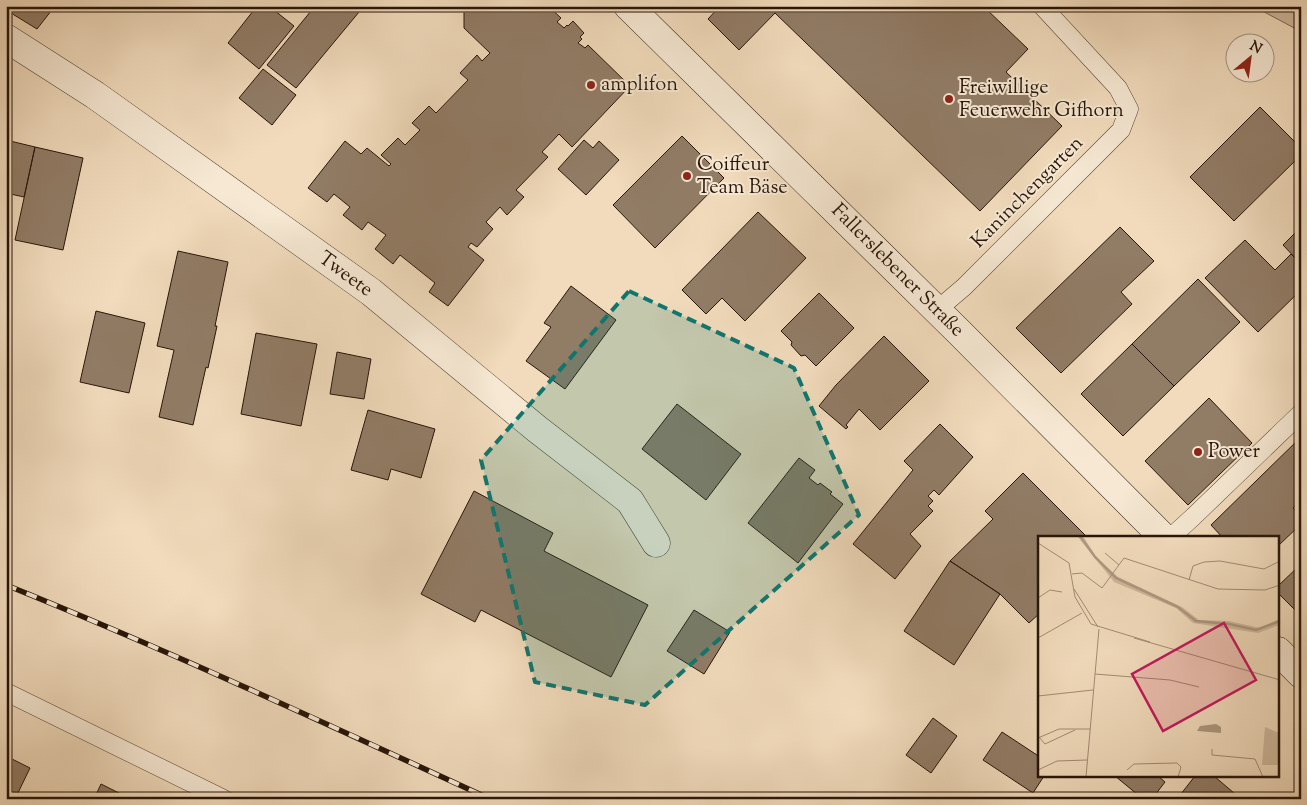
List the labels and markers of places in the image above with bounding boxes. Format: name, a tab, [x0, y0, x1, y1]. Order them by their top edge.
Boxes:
place label: amplifon	[601, 71, 678, 100]
place label: Freiwillige Feuerwehr Gifhorn	[959, 74, 1124, 126]
marker: amplifon	[585, 79, 597, 91]
marker: Freiwillige Feuerwehr Gifhorn	[943, 93, 955, 105]
place label: Coiffeur Team Bäse	[697, 151, 788, 203]
marker: Coiffeur Team Bäse	[681, 170, 693, 182]
place label: Power	[1208, 438, 1260, 467]
marker: Power	[1192, 446, 1204, 458]

